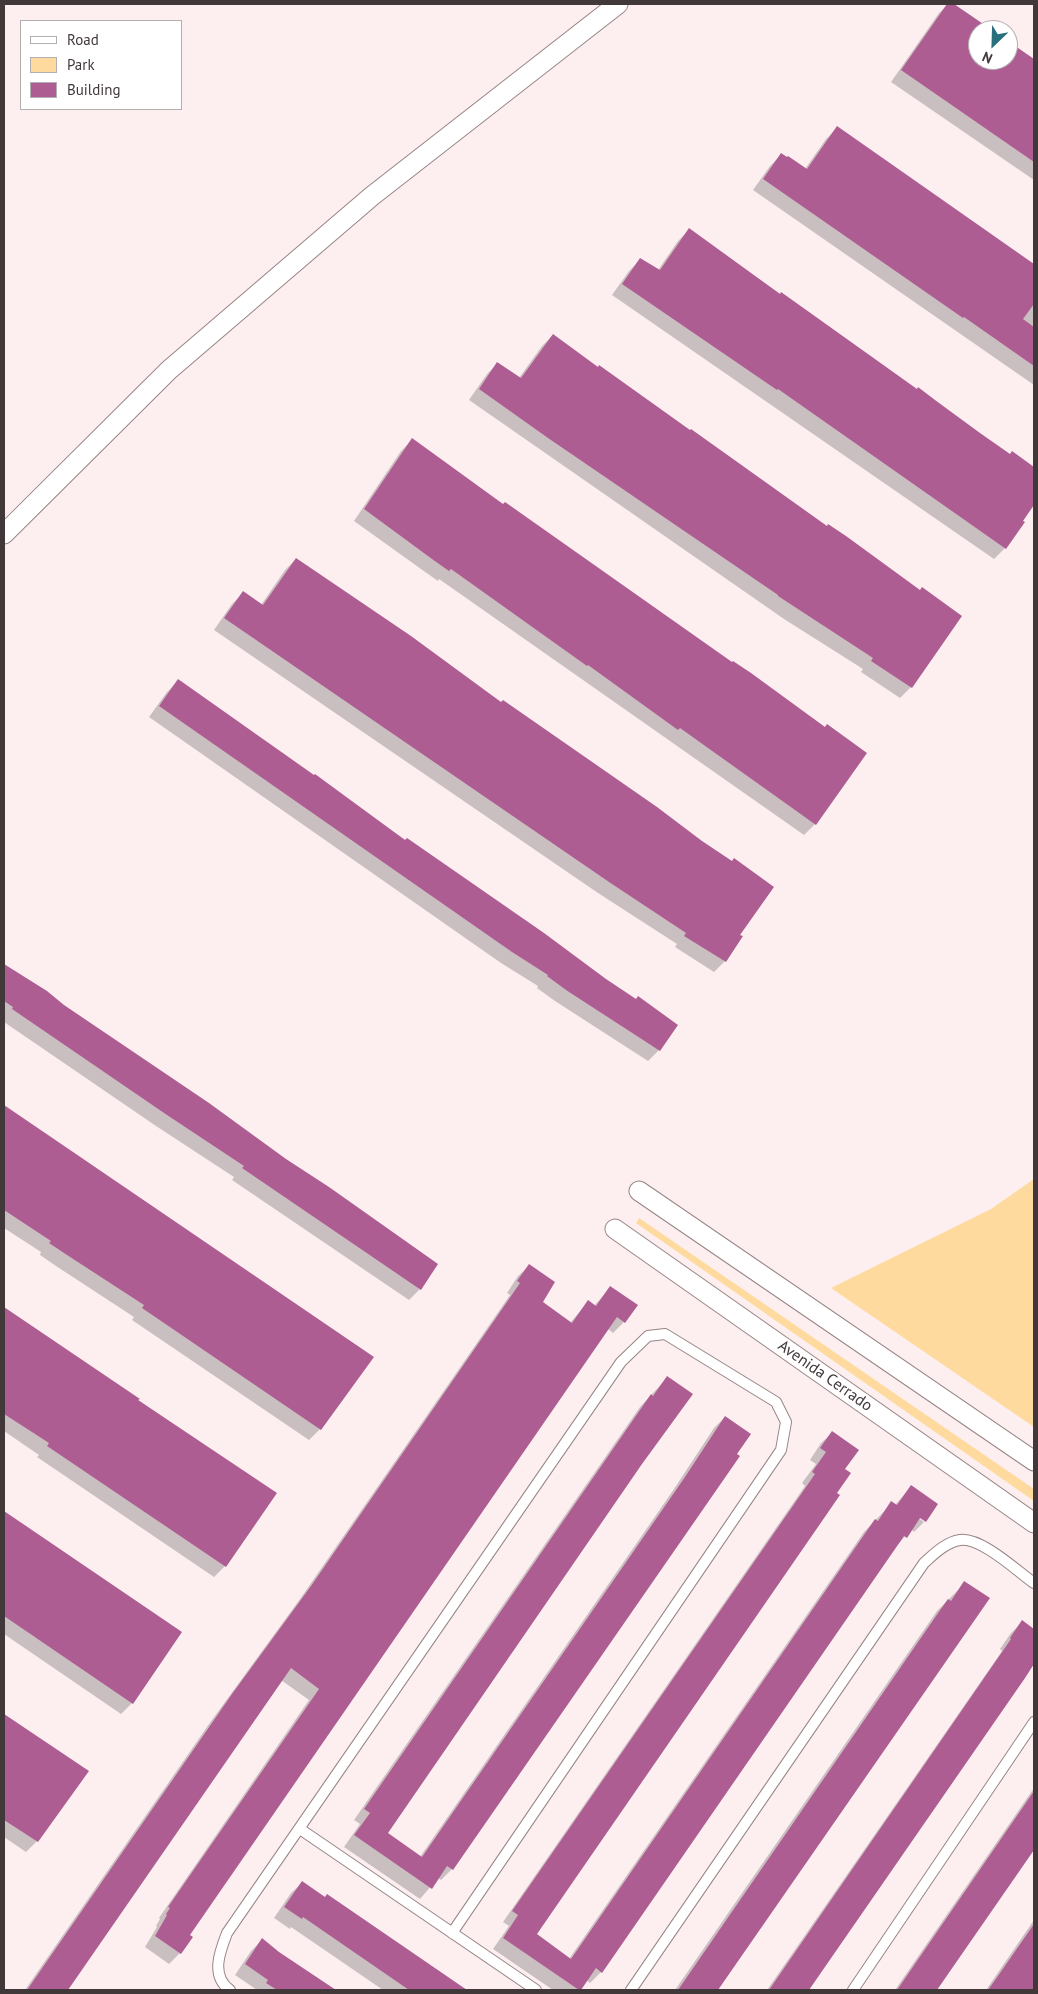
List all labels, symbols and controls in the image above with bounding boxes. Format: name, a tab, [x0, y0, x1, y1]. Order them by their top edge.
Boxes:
legend	[20, 20, 182, 110]
north arrow	[968, 20, 1018, 70]
text: Road	[67, 30, 99, 49]
text: N	[979, 48, 995, 68]
text: Park	[67, 55, 95, 74]
text: Building	[67, 80, 121, 99]
street label: Avenida Cerrado	[774, 1336, 876, 1416]

